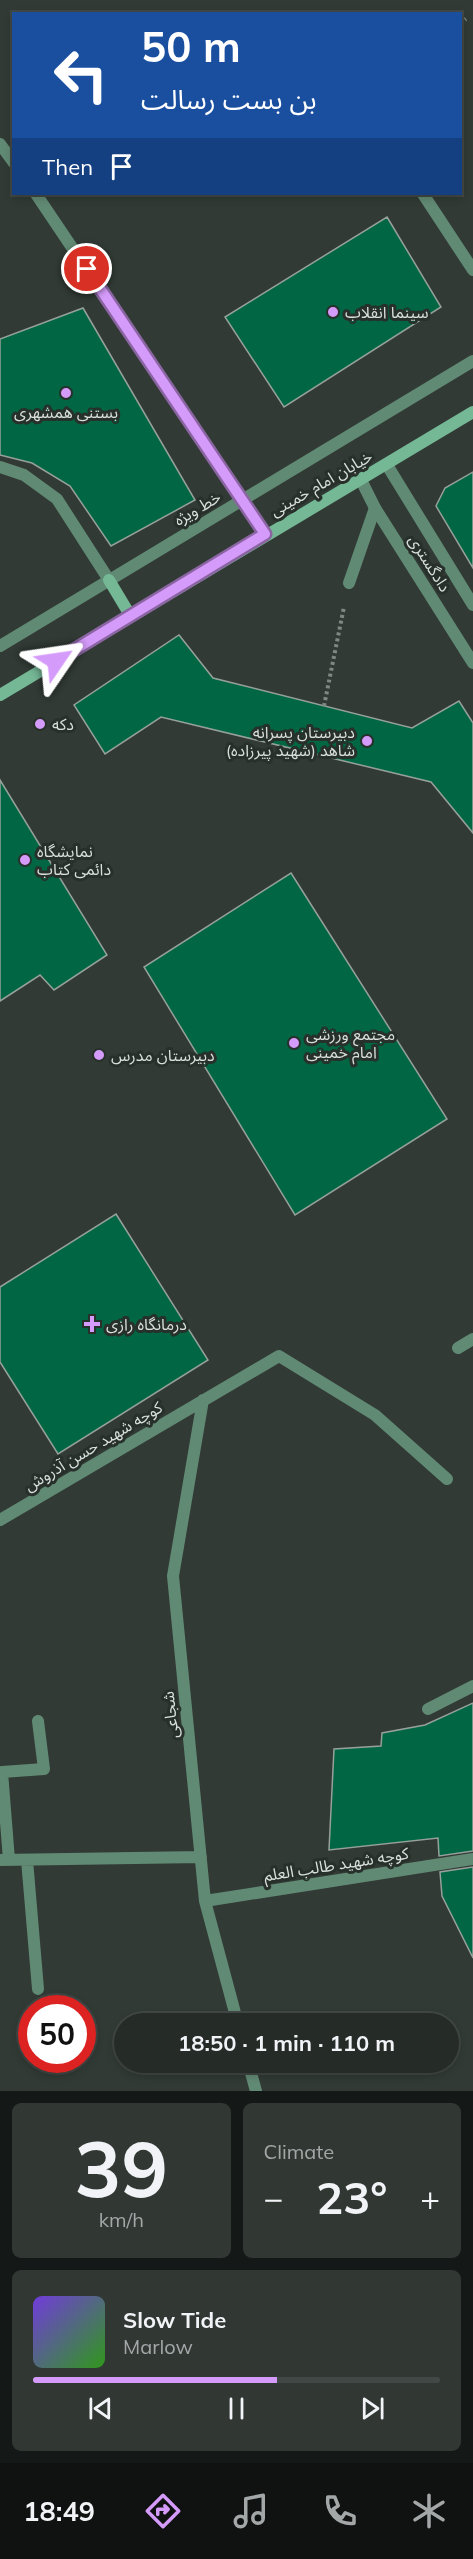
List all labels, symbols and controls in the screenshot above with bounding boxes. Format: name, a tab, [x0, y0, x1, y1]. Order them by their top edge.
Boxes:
text: 50 m	[141, 20, 241, 73]
icon: left	[42, 36, 120, 114]
text: بن بست رسالت	[141, 82, 316, 116]
icon: arrive	[105, 150, 138, 183]
text: Then	[42, 153, 93, 181]
pin	[61, 243, 112, 294]
icon: arrive	[70, 252, 103, 285]
place label: سینما انقلاب	[345, 302, 429, 322]
marker: سینما انقلاب	[326, 305, 340, 319]
marker: بستنی همشهری	[59, 386, 73, 400]
place label: بستنی همشهری	[14, 402, 118, 422]
street label: خیابان امام خمینی	[266, 446, 377, 523]
street label: خط ویژه	[170, 486, 224, 530]
street label: دادگستری	[405, 531, 455, 595]
position arrow	[24, 629, 88, 693]
place label: دکه	[52, 714, 74, 734]
marker: دکه	[33, 717, 47, 731]
place label: دبیرستان پسرانه شاهد (شهید پیرزاده)	[226, 722, 355, 761]
marker: دبیرستان پسرانه شاهد (شهید پیرزاده)	[360, 734, 374, 748]
place label: نمایشگاه دائمی کتاب	[37, 841, 111, 879]
marker: نمایشگاه دائمی کتاب	[18, 853, 32, 867]
place label: مجتمع ورزشی امام خمینی	[306, 1024, 395, 1065]
marker: مجتمع ورزشی امام خمینی	[287, 1036, 301, 1050]
place label: دبیرستان مدرس	[111, 1045, 215, 1065]
marker: دبیرستان مدرس	[92, 1048, 106, 1062]
place label: درمانگاه رازی	[106, 1314, 187, 1334]
marker: درمانگاه رازی	[83, 1315, 101, 1333]
street label: کوچه شهید حسن آذروش	[20, 1397, 167, 1496]
street label: شجاعی	[158, 1690, 182, 1740]
street label: کوچه شهید طالب العلم	[262, 1843, 411, 1888]
speed limit sign: 50	[18, 1995, 96, 2073]
text: 18:50 · 1 min · 110 m	[178, 2029, 395, 2057]
text: 39	[74, 2119, 168, 2217]
text: Climate	[264, 2139, 334, 2164]
text: 23°	[316, 2169, 387, 2225]
text: −	[264, 2177, 283, 2218]
text: +	[420, 2177, 440, 2218]
text: km/h	[99, 2207, 144, 2232]
text: Slow Tide	[123, 2306, 226, 2334]
text: Marlow	[123, 2334, 193, 2359]
icon: previous	[84, 2392, 117, 2425]
icon: pause	[220, 2392, 253, 2425]
icon: next	[356, 2392, 389, 2425]
icon: directions	[142, 2490, 184, 2532]
icon: music	[230, 2490, 272, 2532]
icon: phone	[319, 2490, 361, 2532]
icon: climate	[408, 2490, 450, 2532]
text: 18:49	[23, 2494, 95, 2528]

